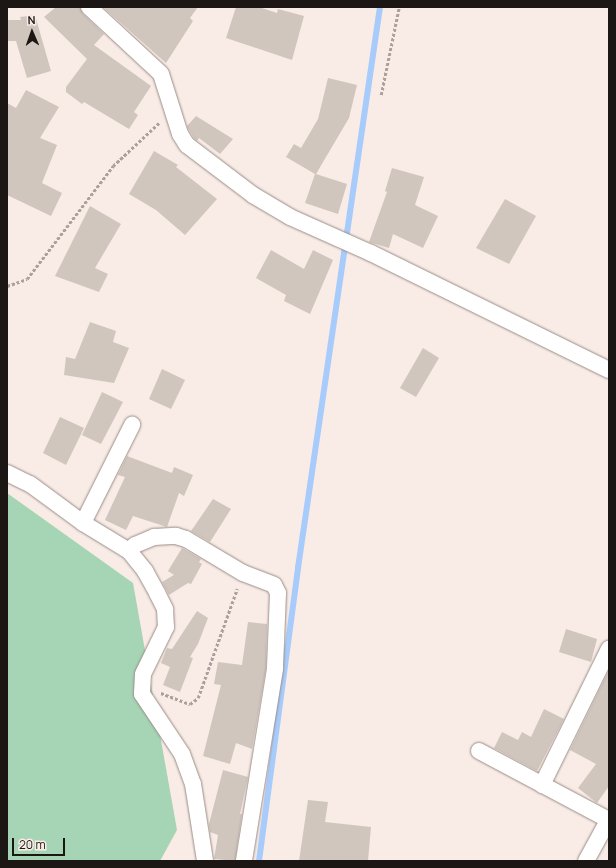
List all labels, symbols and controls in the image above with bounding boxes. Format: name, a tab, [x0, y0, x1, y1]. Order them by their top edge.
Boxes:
north arrow	[12, 12, 52, 52]
text: N	[27, 12, 36, 27]
scale bar	[14, 830, 67, 856]
text: 20 m	[19, 836, 46, 853]

